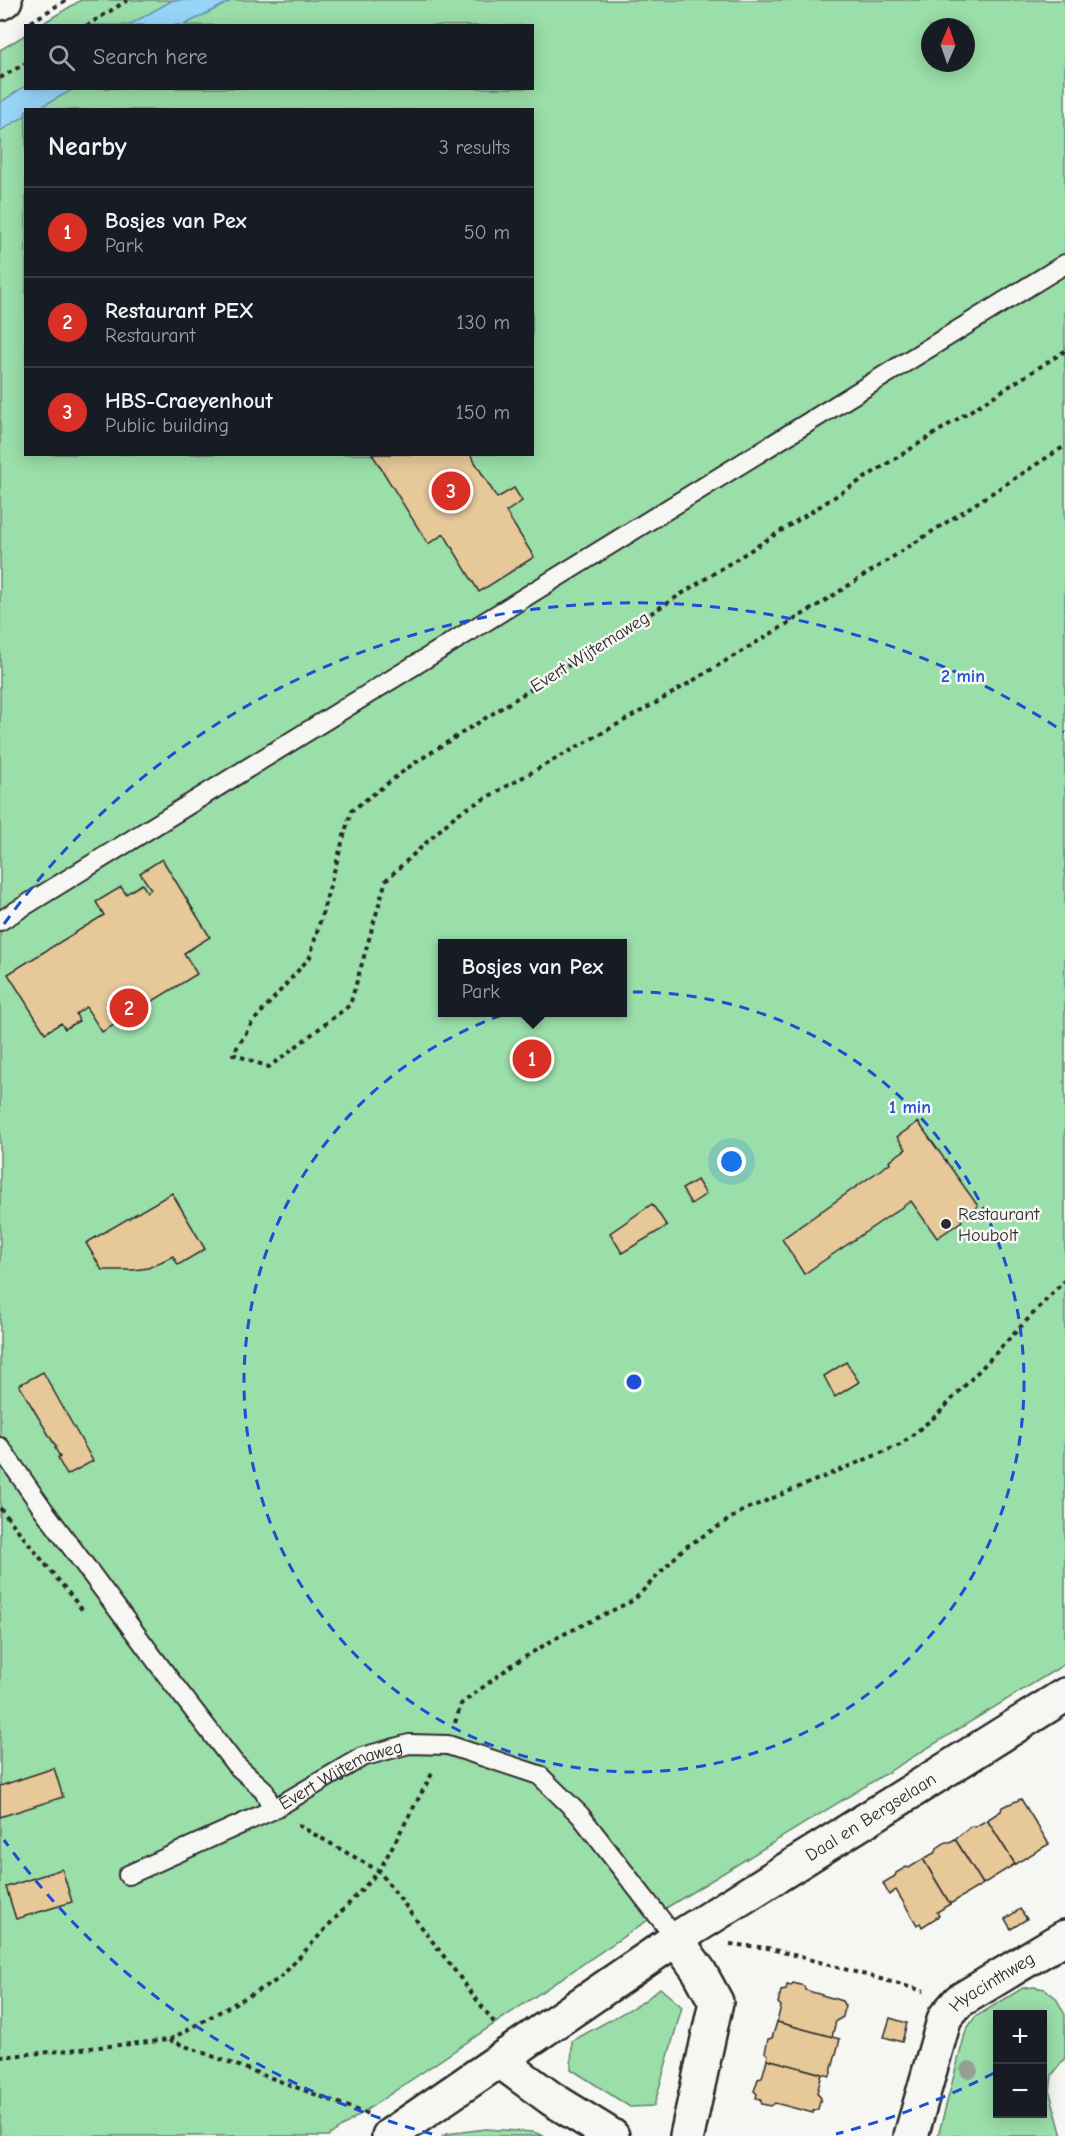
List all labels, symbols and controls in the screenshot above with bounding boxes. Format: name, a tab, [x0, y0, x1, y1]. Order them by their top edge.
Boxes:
north arrow	[921, 18, 975, 72]
search box	[24, 24, 534, 90]
icon: search	[45, 41, 78, 74]
text: Search here	[93, 44, 208, 70]
text: Nearby	[48, 132, 127, 162]
text: 3 results	[439, 136, 510, 159]
text: Bosjes van Pex	[105, 208, 247, 234]
text: 1	[64, 221, 71, 244]
text: 50 m	[464, 221, 510, 244]
text: Park	[105, 234, 143, 257]
text: Restaurant PEX	[105, 298, 254, 324]
text: 2	[63, 311, 72, 334]
text: 130 m	[457, 311, 510, 334]
text: Restaurant	[105, 324, 195, 347]
text: HBS-Craeyenhout	[105, 388, 273, 414]
text: 3	[63, 401, 72, 424]
text: 150 m	[456, 401, 510, 424]
text: Public building	[105, 414, 229, 437]
pin: 3	[432, 468, 470, 514]
street label: Evert Wijtemaweg	[527, 607, 653, 697]
text: 2 min	[941, 666, 985, 687]
popup	[438, 939, 627, 1017]
text: Bosjes van Pex	[462, 954, 603, 980]
text: Park	[462, 980, 500, 1003]
pin: 2	[110, 986, 148, 1030]
pin: 1	[512, 1036, 552, 1082]
text: 1 min	[889, 1097, 931, 1118]
your location	[717, 1147, 746, 1176]
place label: Restaurant Houbolt	[958, 1204, 1040, 1246]
marker: Restaurant Houbolt	[939, 1217, 953, 1231]
centre of rings	[624, 1372, 644, 1392]
street label: Evert Wijtemaweg	[275, 1736, 405, 1814]
street label: Daal en Bergselaan	[802, 1768, 940, 1866]
street label: Hyacinthweg	[944, 1947, 1038, 2016]
map controls	[993, 2010, 1047, 2118]
button: +	[993, 2010, 1047, 2064]
button: −	[993, 2064, 1047, 2118]

